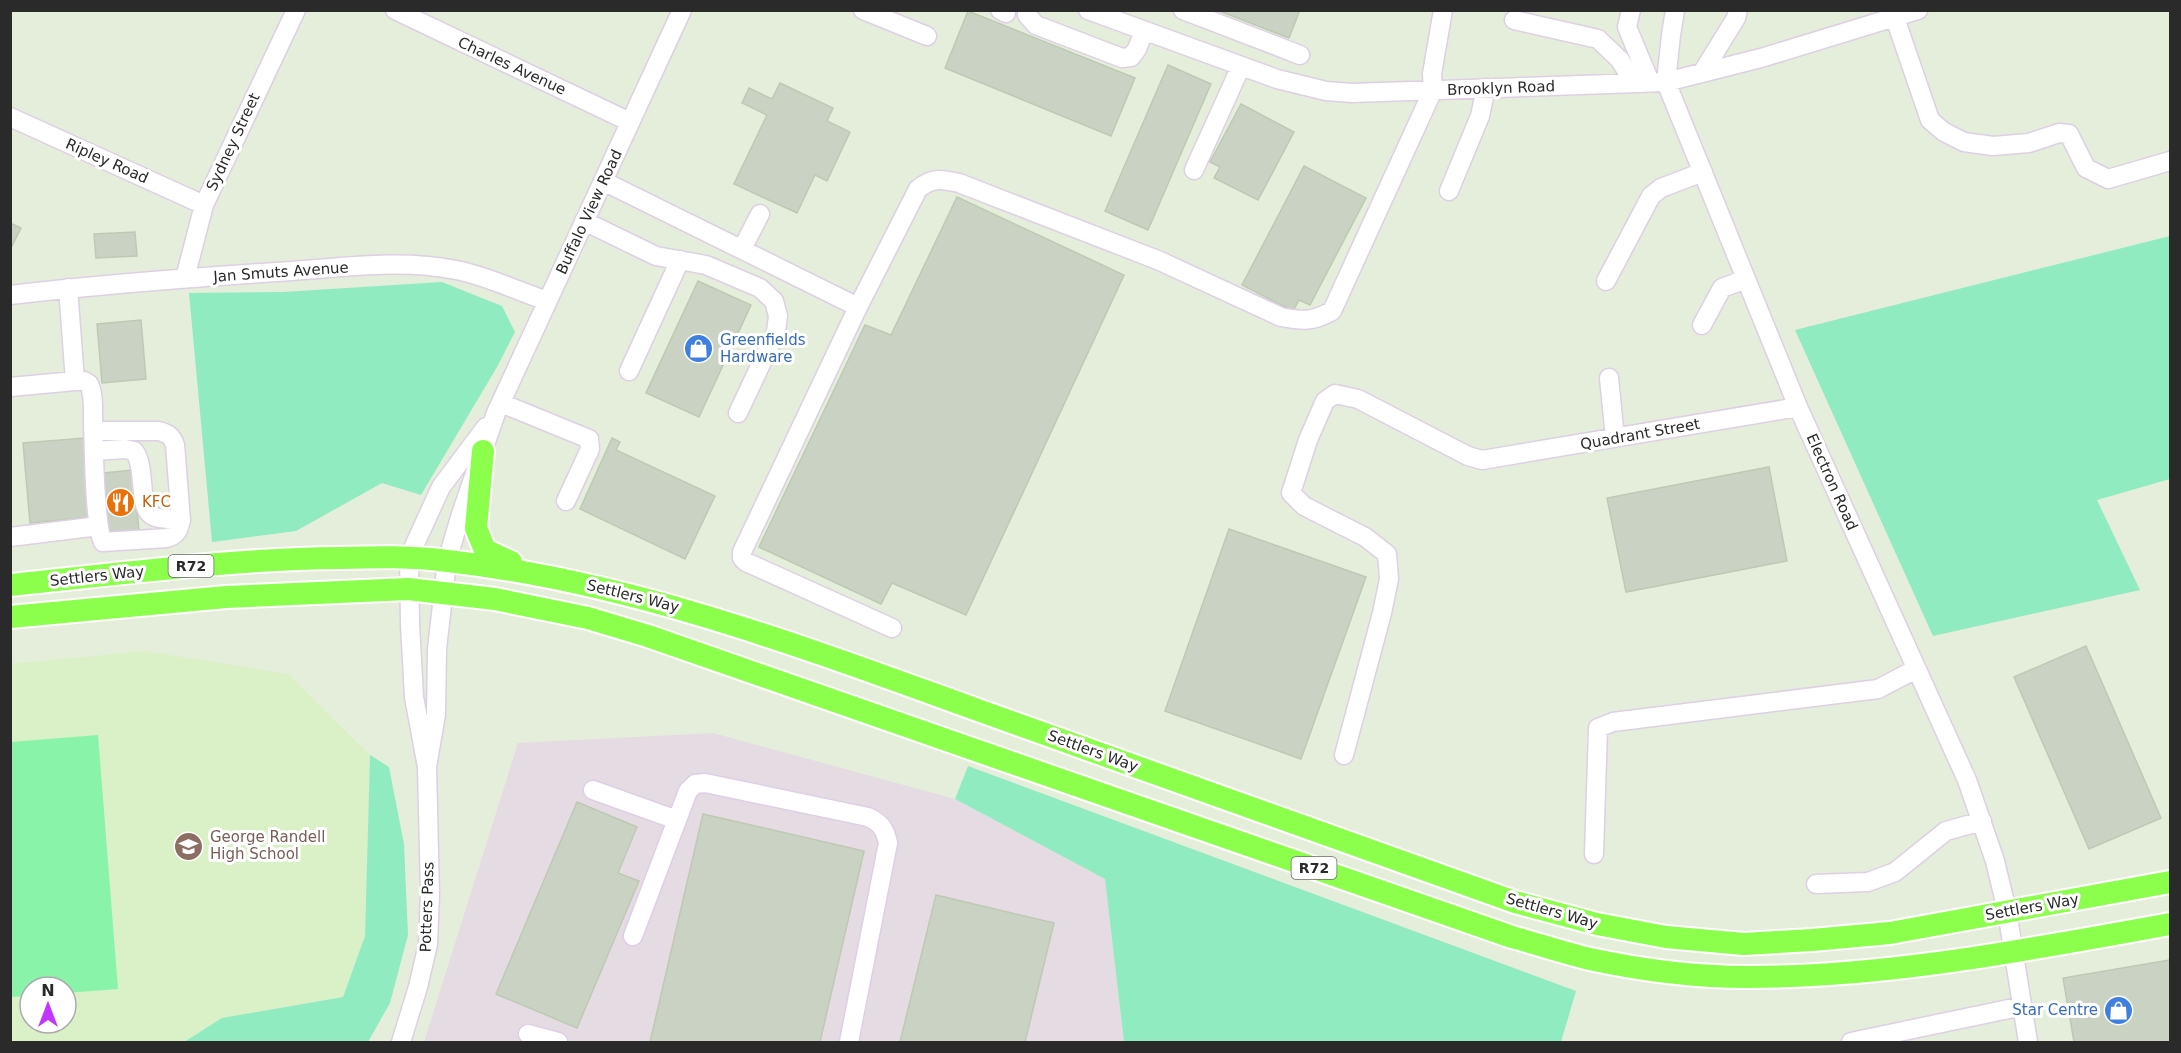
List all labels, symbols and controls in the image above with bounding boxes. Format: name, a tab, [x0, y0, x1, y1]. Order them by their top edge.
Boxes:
street label: Charles Avenue	[455, 33, 569, 99]
street label: Brooklyn Road	[1447, 77, 1555, 99]
street label: Sydney Street	[202, 90, 264, 194]
street label: Ripley Road	[63, 135, 151, 187]
street label: Buffalo View Road	[552, 147, 626, 277]
street label: Jan Smuts Avenue	[212, 258, 349, 286]
place label: Greenfields Hardware	[720, 331, 806, 366]
shop icon: Greenfields Hardware	[683, 333, 715, 365]
street label: Quadrant Street	[1579, 415, 1701, 453]
street label: Electron Road	[1803, 431, 1861, 533]
restaurant icon: KFC	[105, 486, 137, 518]
place label: KFC	[142, 493, 171, 511]
road number: R72	[168, 555, 213, 577]
street label: Settlers Way	[49, 562, 145, 590]
street label: Settlers Way	[585, 576, 681, 616]
street label: Settlers Way	[1045, 726, 1141, 776]
place label: George Randell High School	[210, 828, 325, 863]
school or university icon: George Randell High School	[173, 830, 205, 862]
road number: R72	[1292, 857, 1336, 879]
street label: Potters Pass	[416, 861, 438, 953]
street label: Settlers Way	[1504, 889, 1600, 933]
street label: Settlers Way	[1984, 890, 2080, 924]
north arrow	[18, 975, 78, 1035]
text: N	[41, 981, 55, 1000]
shop icon: Star Centre	[2103, 994, 2135, 1026]
place label: Star Centre	[2012, 1001, 2098, 1019]

